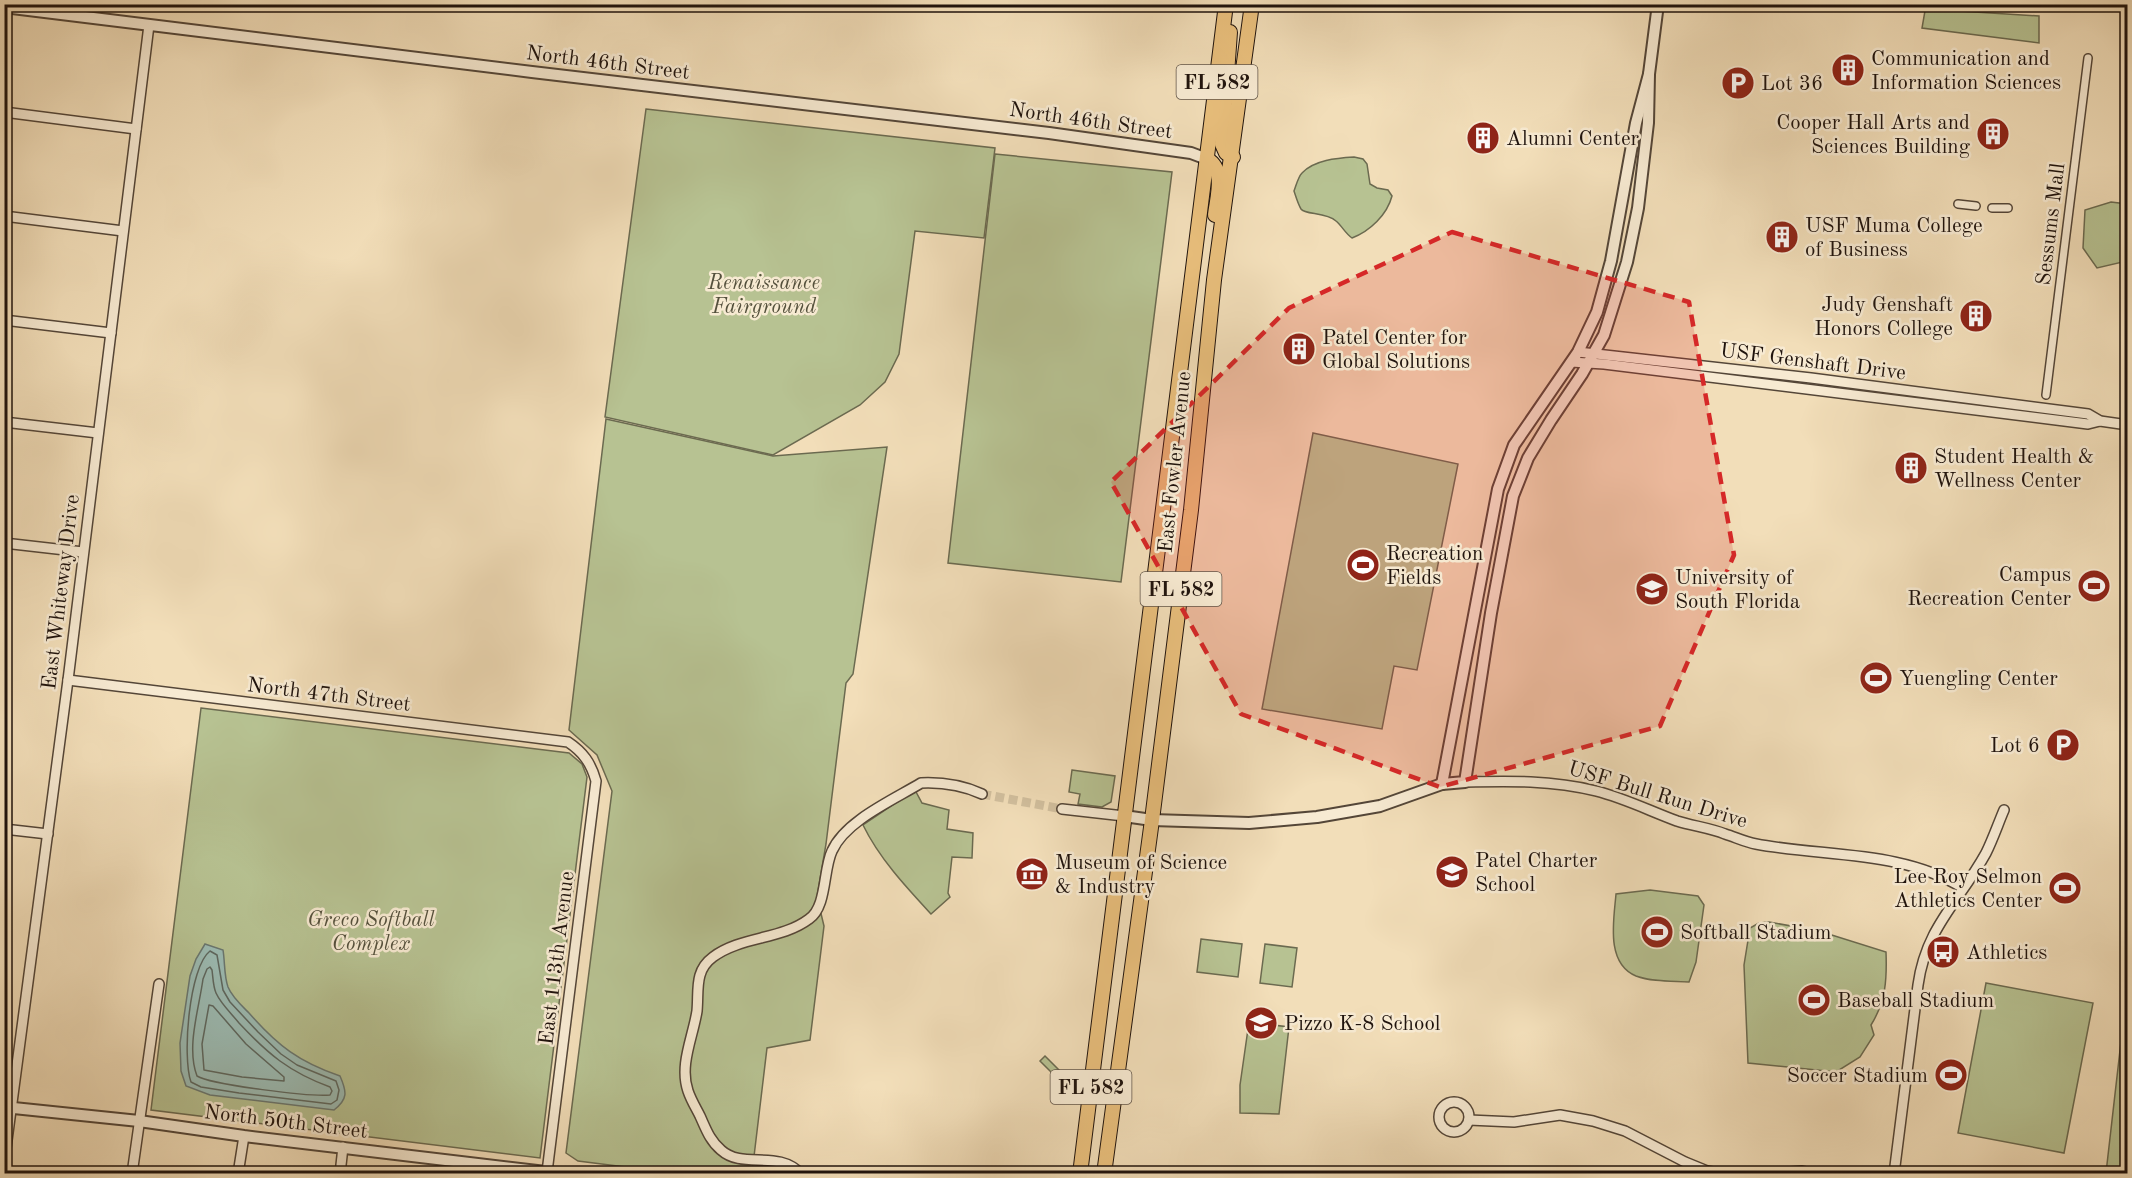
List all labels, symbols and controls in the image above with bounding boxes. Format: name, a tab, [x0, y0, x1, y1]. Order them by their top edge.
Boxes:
street label: North 46th Street	[525, 43, 691, 84]
place label: Communication and Information Sciences	[1871, 49, 2061, 94]
building icon: Communication and Information Sciences	[1830, 52, 1866, 88]
road number: FL 582	[1176, 65, 1258, 99]
parking icon: Lot 36	[1720, 65, 1756, 101]
place label: Lot 36	[1761, 74, 1823, 95]
street label: North 46th Street	[1008, 100, 1174, 143]
place label: Cooper Hall Arts and Sciences Building	[1776, 113, 1971, 158]
building icon: Cooper Hall Arts and Sciences Building	[1975, 116, 2011, 152]
building icon: Alumni Center	[1465, 120, 1501, 156]
place label: Alumni Center	[1506, 129, 1640, 150]
street label: Sessums Mall	[2034, 161, 2069, 287]
place label: USF Muma College of Business	[1805, 216, 1983, 261]
building icon: USF Muma College of Business	[1764, 219, 1800, 255]
park label: Renaissance Fairground	[707, 273, 820, 318]
place label: Judy Genshaft Honors College	[1814, 295, 1953, 340]
building icon: Judy Genshaft Honors College	[1958, 298, 1994, 334]
place label: Patel Center for Global Solutions	[1322, 328, 1470, 373]
building icon: Patel Center for Global Solutions	[1281, 331, 1317, 367]
street label: USF Genshaft Drive	[1719, 341, 1907, 384]
street label: East Fowler Avenue	[1155, 370, 1195, 554]
place label: Student Health & Wellness Center	[1934, 447, 2094, 492]
building icon: Student Health & Wellness Center	[1893, 450, 1929, 486]
street label: East Whiteway Drive	[39, 493, 84, 691]
place label: Recreation Fields	[1386, 544, 1483, 589]
sports icon: Recreation Fields	[1345, 547, 1381, 583]
place label: Campus Recreation Center	[1907, 565, 2071, 610]
place label: University of South Florida	[1675, 568, 1800, 613]
sports icon: Campus Recreation Center	[2076, 568, 2112, 604]
school or university icon: University of South Florida	[1634, 571, 1670, 607]
road number: FL 582	[1140, 572, 1222, 606]
sports icon: Yuengling Center	[1858, 660, 1894, 696]
place label: Yuengling Center	[1899, 669, 2058, 690]
street label: North 47th Street	[246, 675, 412, 716]
parking icon: Lot 6	[2045, 727, 2081, 763]
place label: Lot 6	[1990, 736, 2040, 757]
street label: USF Bull Run Drive	[1565, 758, 1750, 833]
place label: Patel Charter School	[1475, 851, 1598, 896]
place label: Museum of Science & Industry	[1055, 853, 1227, 898]
school or university icon: Patel Charter School	[1434, 854, 1470, 890]
museum icon: Museum of Science & Industry	[1014, 856, 1050, 892]
place label: Lee Roy Selmon Athletics Center	[1893, 867, 2042, 912]
street label: East 113th Avenue	[536, 870, 579, 1046]
sports icon: Lee Roy Selmon Athletics Center	[2047, 870, 2083, 906]
park label: Greco Softball Complex	[307, 910, 435, 955]
sports icon: Softball Stadium	[1639, 914, 1675, 950]
place label: Softball Stadium	[1680, 923, 1831, 944]
bus stop icon: Athletics	[1925, 934, 1961, 970]
place label: Athletics	[1966, 943, 2047, 964]
sports icon: Baseball Stadium	[1796, 982, 1832, 1018]
place label: Baseball Stadium	[1837, 991, 1994, 1012]
school or university icon: Pizzo K-8 School	[1243, 1005, 1279, 1041]
place label: Pizzo K-8 School	[1284, 1014, 1441, 1035]
sports icon: Soccer Stadium	[1933, 1057, 1969, 1093]
place label: Soccer Stadium	[1787, 1066, 1928, 1087]
road number: FL 582	[1050, 1070, 1132, 1104]
street label: North 50th Street	[203, 1102, 369, 1143]

